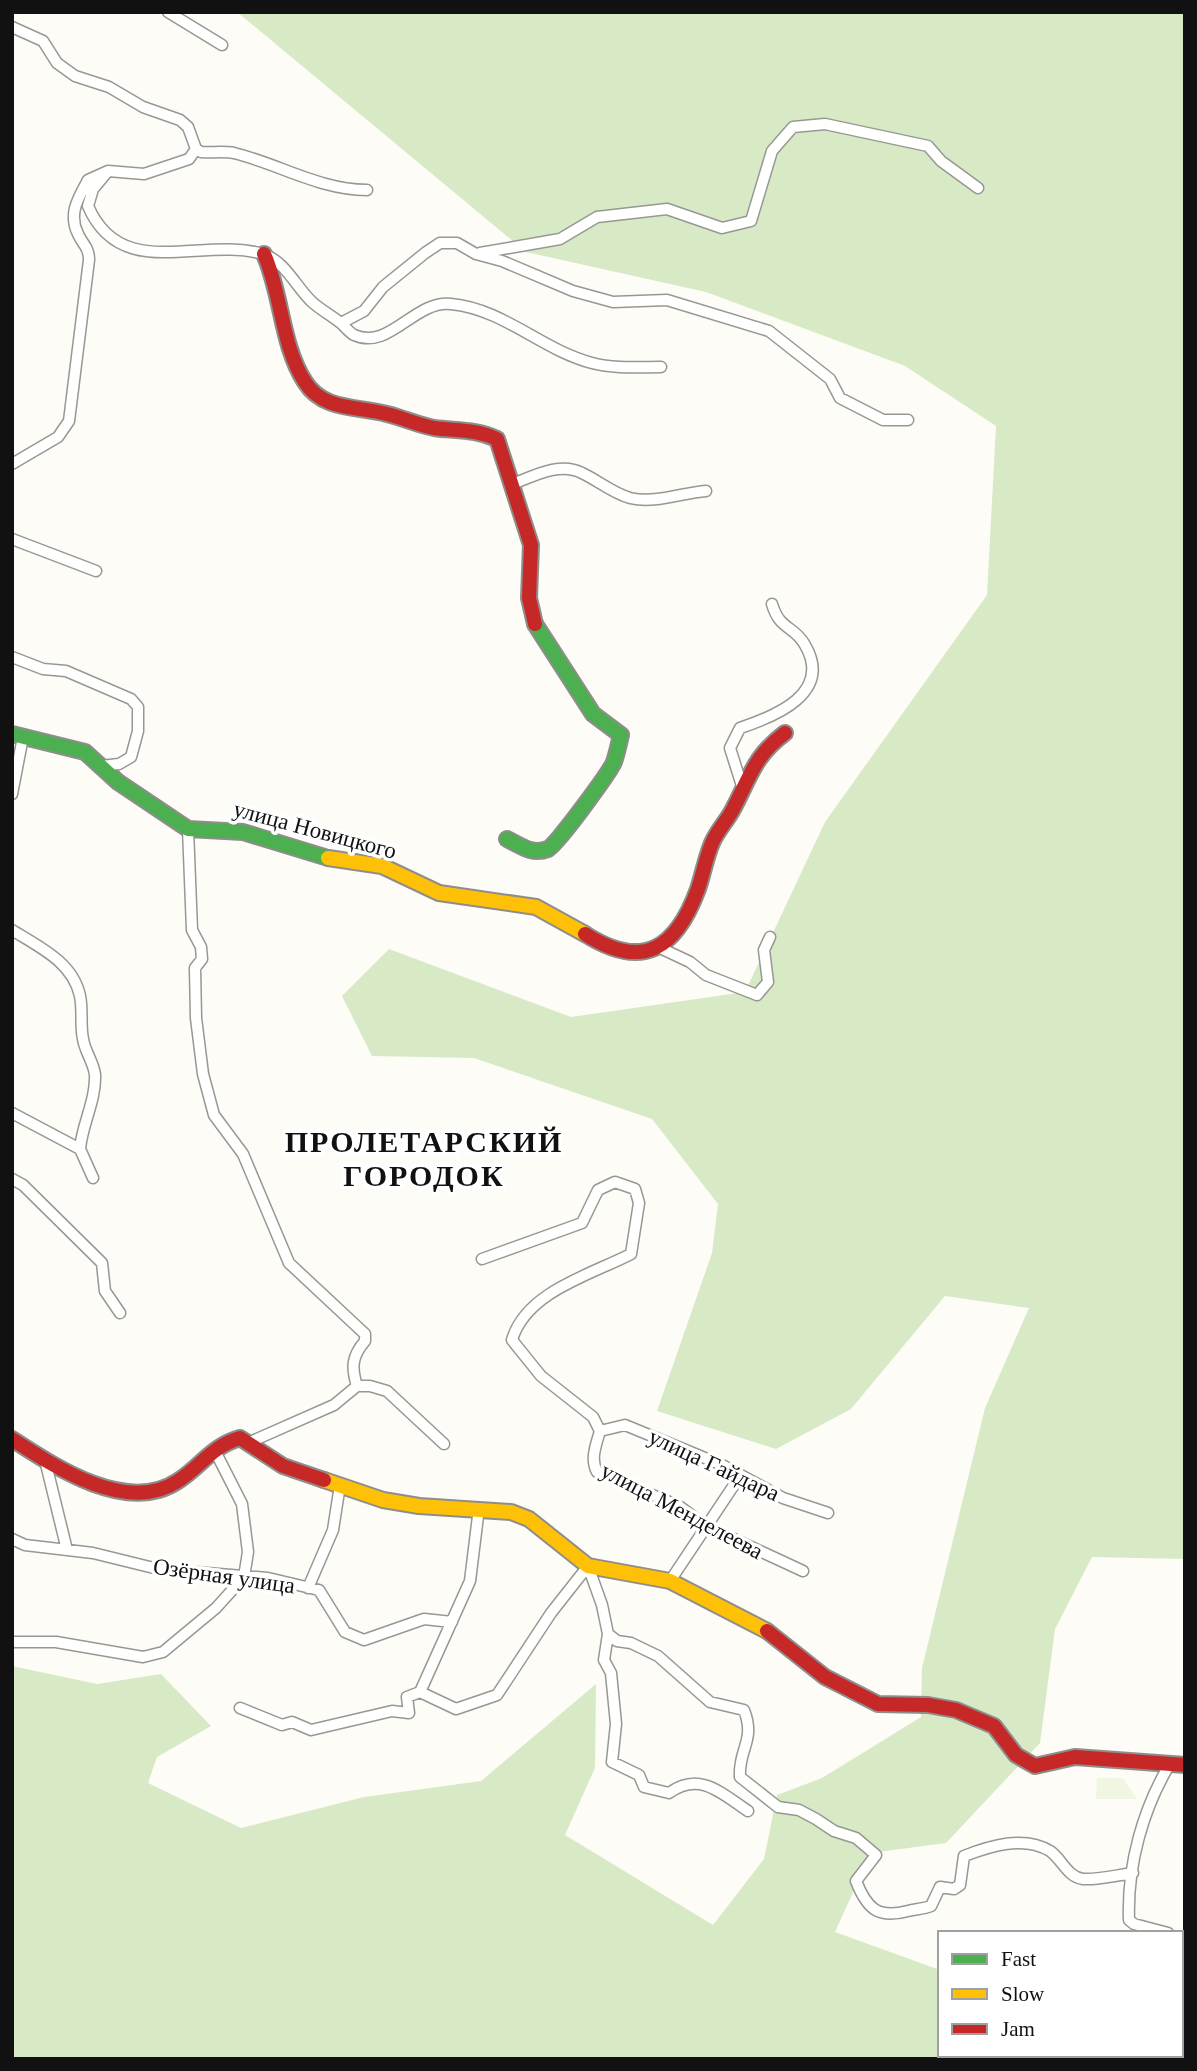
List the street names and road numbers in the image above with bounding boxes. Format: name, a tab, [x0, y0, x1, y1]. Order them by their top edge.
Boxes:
street label: улица Новицкого	[231, 796, 399, 864]
street label: улица Гайдара	[645, 1424, 783, 1506]
street label: улица Менделеева	[597, 1458, 767, 1564]
street label: Озёрная улица	[151, 1554, 297, 1598]

